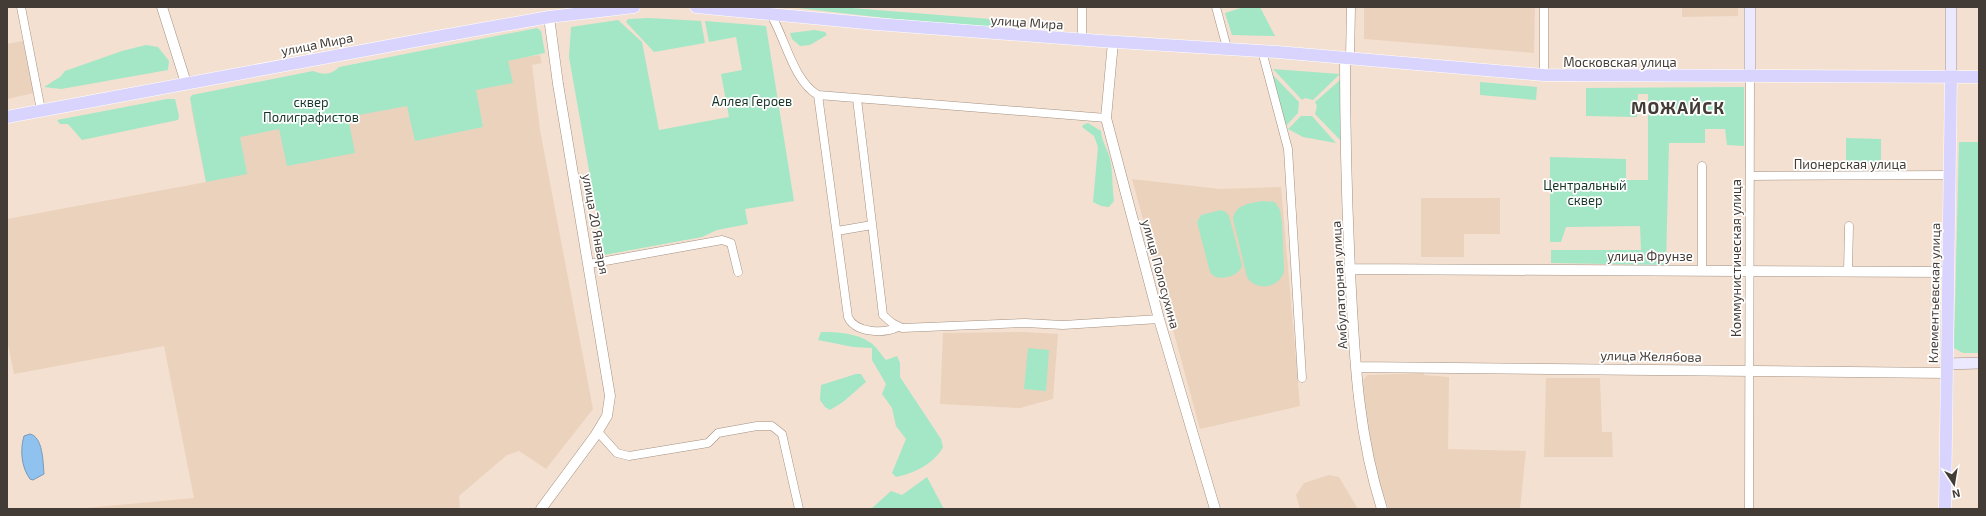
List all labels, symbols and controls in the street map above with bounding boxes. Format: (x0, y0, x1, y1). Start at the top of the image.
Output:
street label: улица Мира (990, 11, 1064, 33)
street label: улица Мира (280, 29, 354, 59)
street label: Московская улица (1563, 54, 1677, 70)
park label: Аллея Героев (712, 93, 792, 109)
park label: сквер Полиграфистов (263, 94, 359, 125)
district label: МОЖАЙСК (1631, 97, 1725, 117)
street label: Пионерская улица (1794, 156, 1906, 172)
street label: улица 20 Января (579, 172, 613, 276)
park label: Центральный сквер (1543, 177, 1627, 208)
street label: Коммунистическая улица (1728, 179, 1744, 337)
street label: улица Полосухина (1139, 218, 1183, 330)
street label: Амбулаторная улица (1328, 220, 1350, 350)
street label: Клементьевская улица (1925, 223, 1943, 363)
street label: улица Фрунзе (1607, 248, 1693, 264)
street label: улица Желябова (1600, 347, 1702, 365)
north arrow (1934, 464, 1974, 504)
text: N (1951, 487, 1961, 501)

